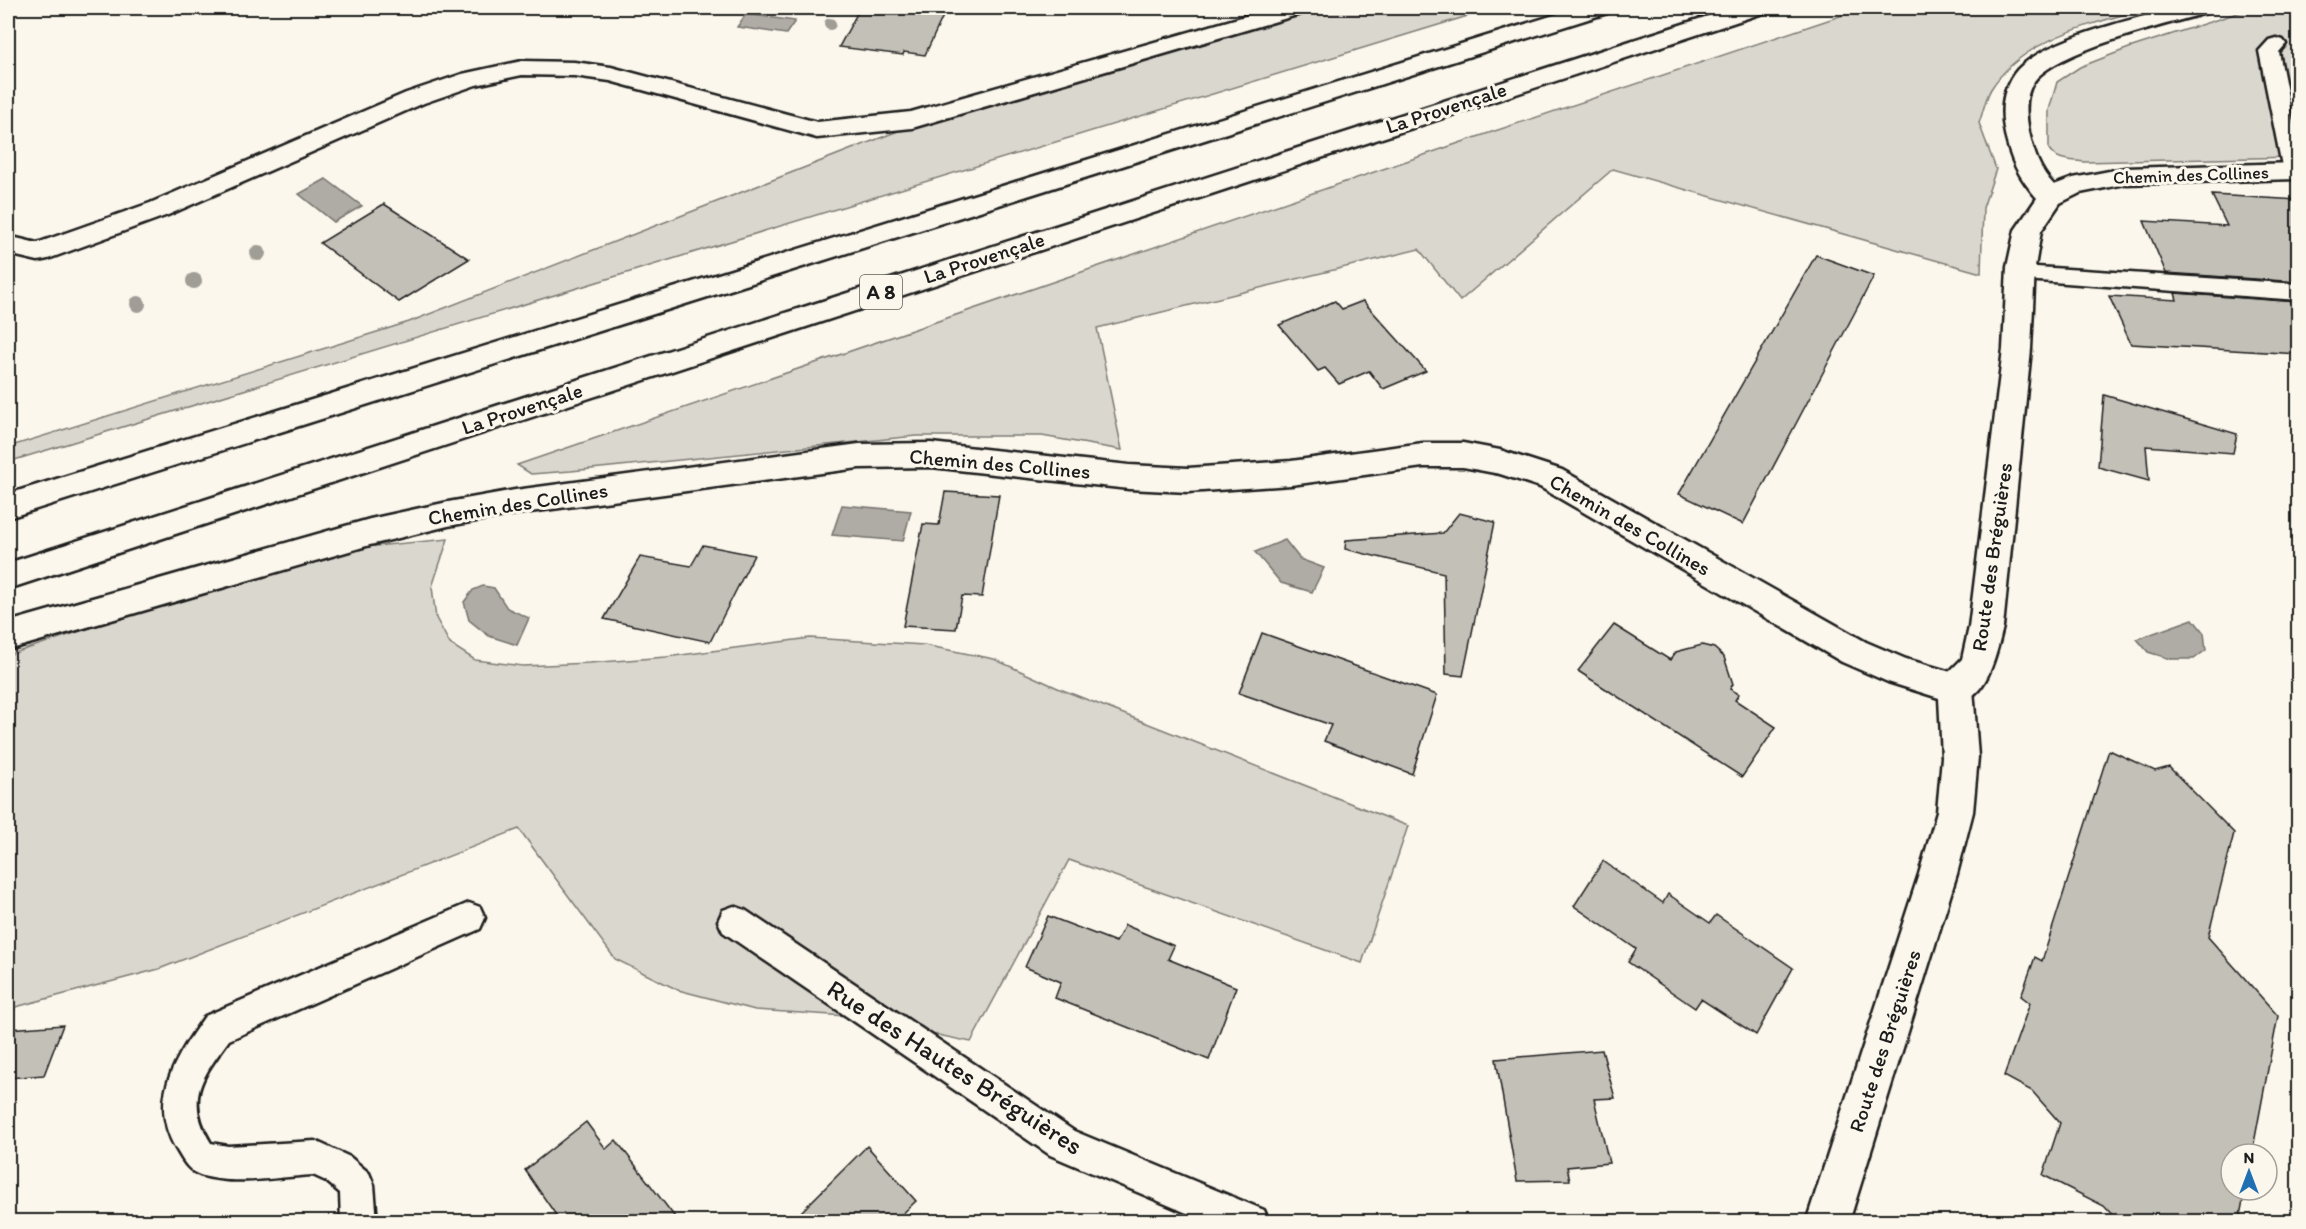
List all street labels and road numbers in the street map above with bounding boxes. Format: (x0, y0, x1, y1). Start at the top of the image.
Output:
street label: La Provençale (1382, 76, 1510, 139)
street label: Chemin des Collines (2113, 161, 2269, 189)
street label: La Provençale (920, 226, 1048, 289)
road number: A 8 (860, 275, 902, 309)
street label: La Provençale (458, 377, 586, 440)
street label: Chemin des Collines (908, 443, 1092, 484)
street label: Route des Bréguières (1966, 461, 2017, 653)
street label: Chemin des Collines (1545, 468, 1715, 581)
street label: Chemin des Collines (426, 477, 610, 530)
street label: Route des Bréguières (1843, 946, 1926, 1135)
street label: Rue des Hautes Bréguières (821, 972, 1089, 1162)

